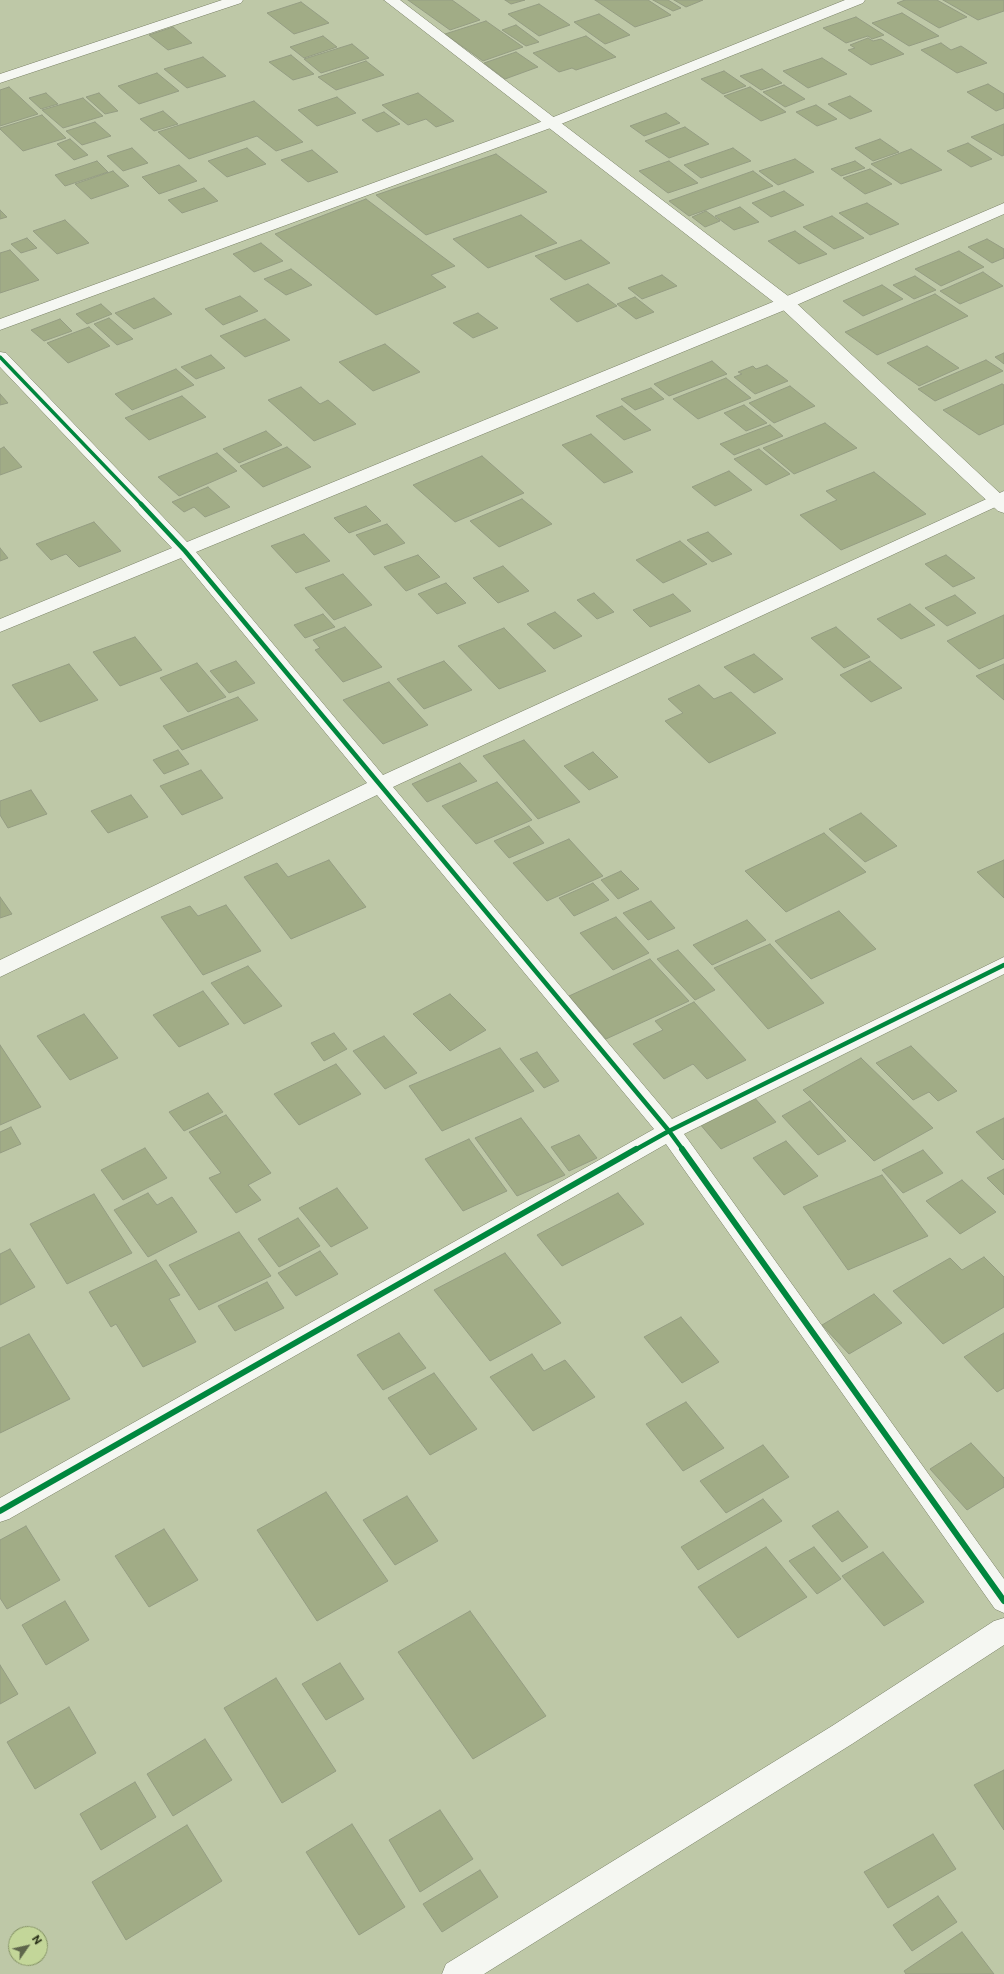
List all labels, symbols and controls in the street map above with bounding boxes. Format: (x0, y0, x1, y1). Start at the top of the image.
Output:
north arrow (8, 1926, 48, 1966)
text: N (30, 1933, 45, 1947)

